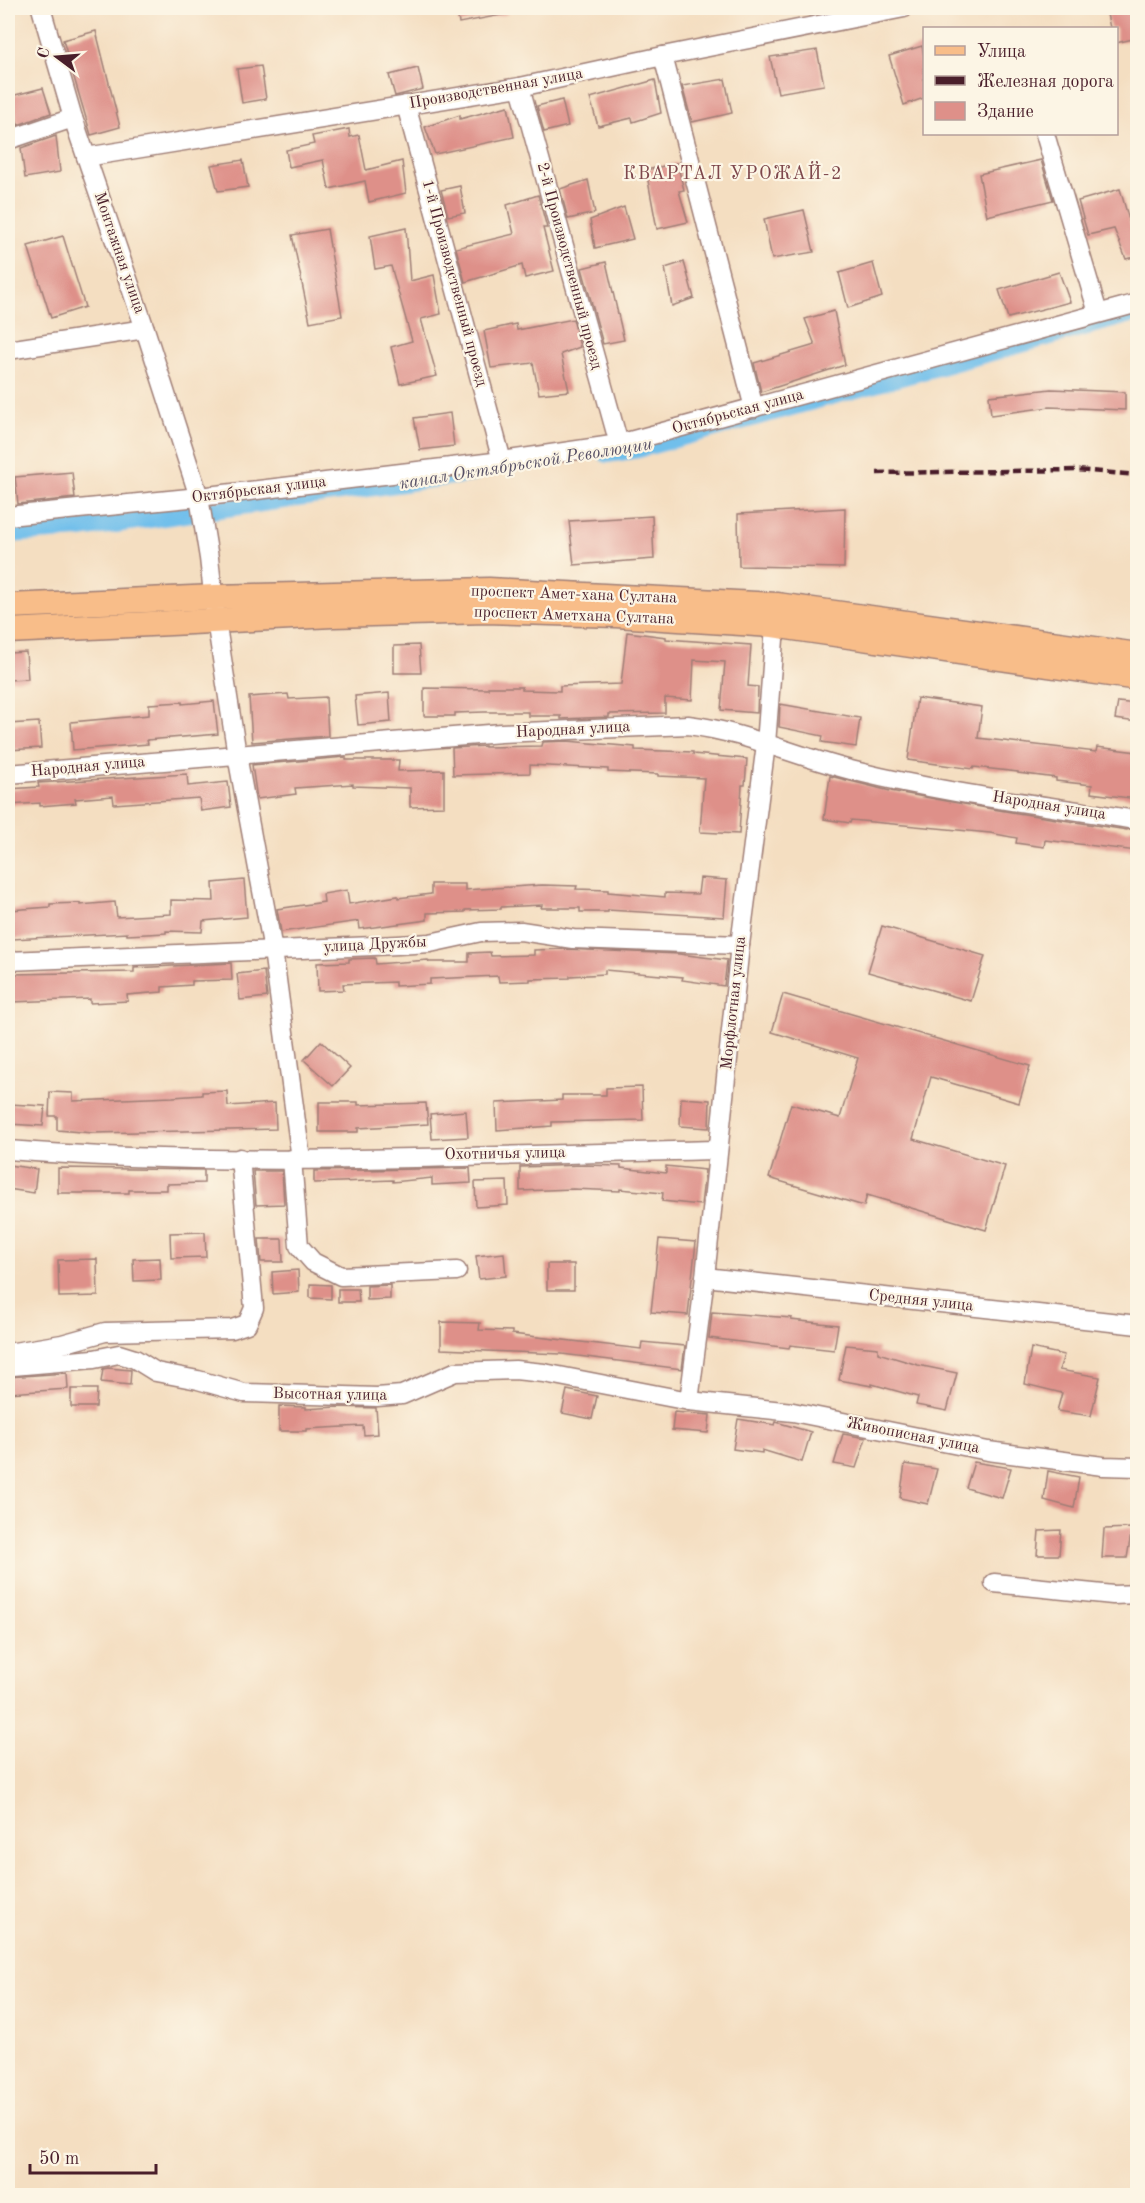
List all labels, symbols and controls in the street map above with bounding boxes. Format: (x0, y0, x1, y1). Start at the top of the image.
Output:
north arrow (27, 27, 87, 87)
legend (923, 27, 1118, 135)
text: Улица (977, 43, 1026, 61)
text: С (35, 46, 54, 61)
street label: Производственная улица (408, 66, 584, 112)
text: Железная дорога (977, 73, 1114, 91)
text: Здание (977, 103, 1034, 121)
street label: 2-й Производственный проезд (534, 161, 604, 371)
district label: КВАРТАЛ УРОЖАЙ-2 (623, 161, 843, 183)
street label: 1-й Производственный проезд (419, 178, 489, 388)
street label: Монтажная улица (91, 190, 147, 316)
street label: Октябрьская улица (671, 387, 806, 437)
water label: канал Октябрьской Революции (398, 435, 654, 493)
street label: Октябрьская улица (191, 474, 327, 506)
street label: проспект Амет-хана Султана (471, 583, 677, 607)
street label: проспект Аметхана Султана (474, 605, 675, 627)
street label: Народная улица (515, 719, 631, 741)
street label: Народная улица (30, 754, 146, 780)
street label: Народная улица (991, 789, 1107, 823)
street label: улица Дружбы (323, 934, 427, 956)
street label: Морфлотная улица (719, 935, 749, 1071)
street label: Охотничья улица (444, 1145, 566, 1163)
street label: Средняя улица (868, 1288, 974, 1314)
street label: Высотная улица (273, 1386, 387, 1404)
street label: Живописная улица (845, 1415, 981, 1457)
scale bar (30, 2137, 156, 2175)
text: 50 m (39, 2150, 79, 2168)

